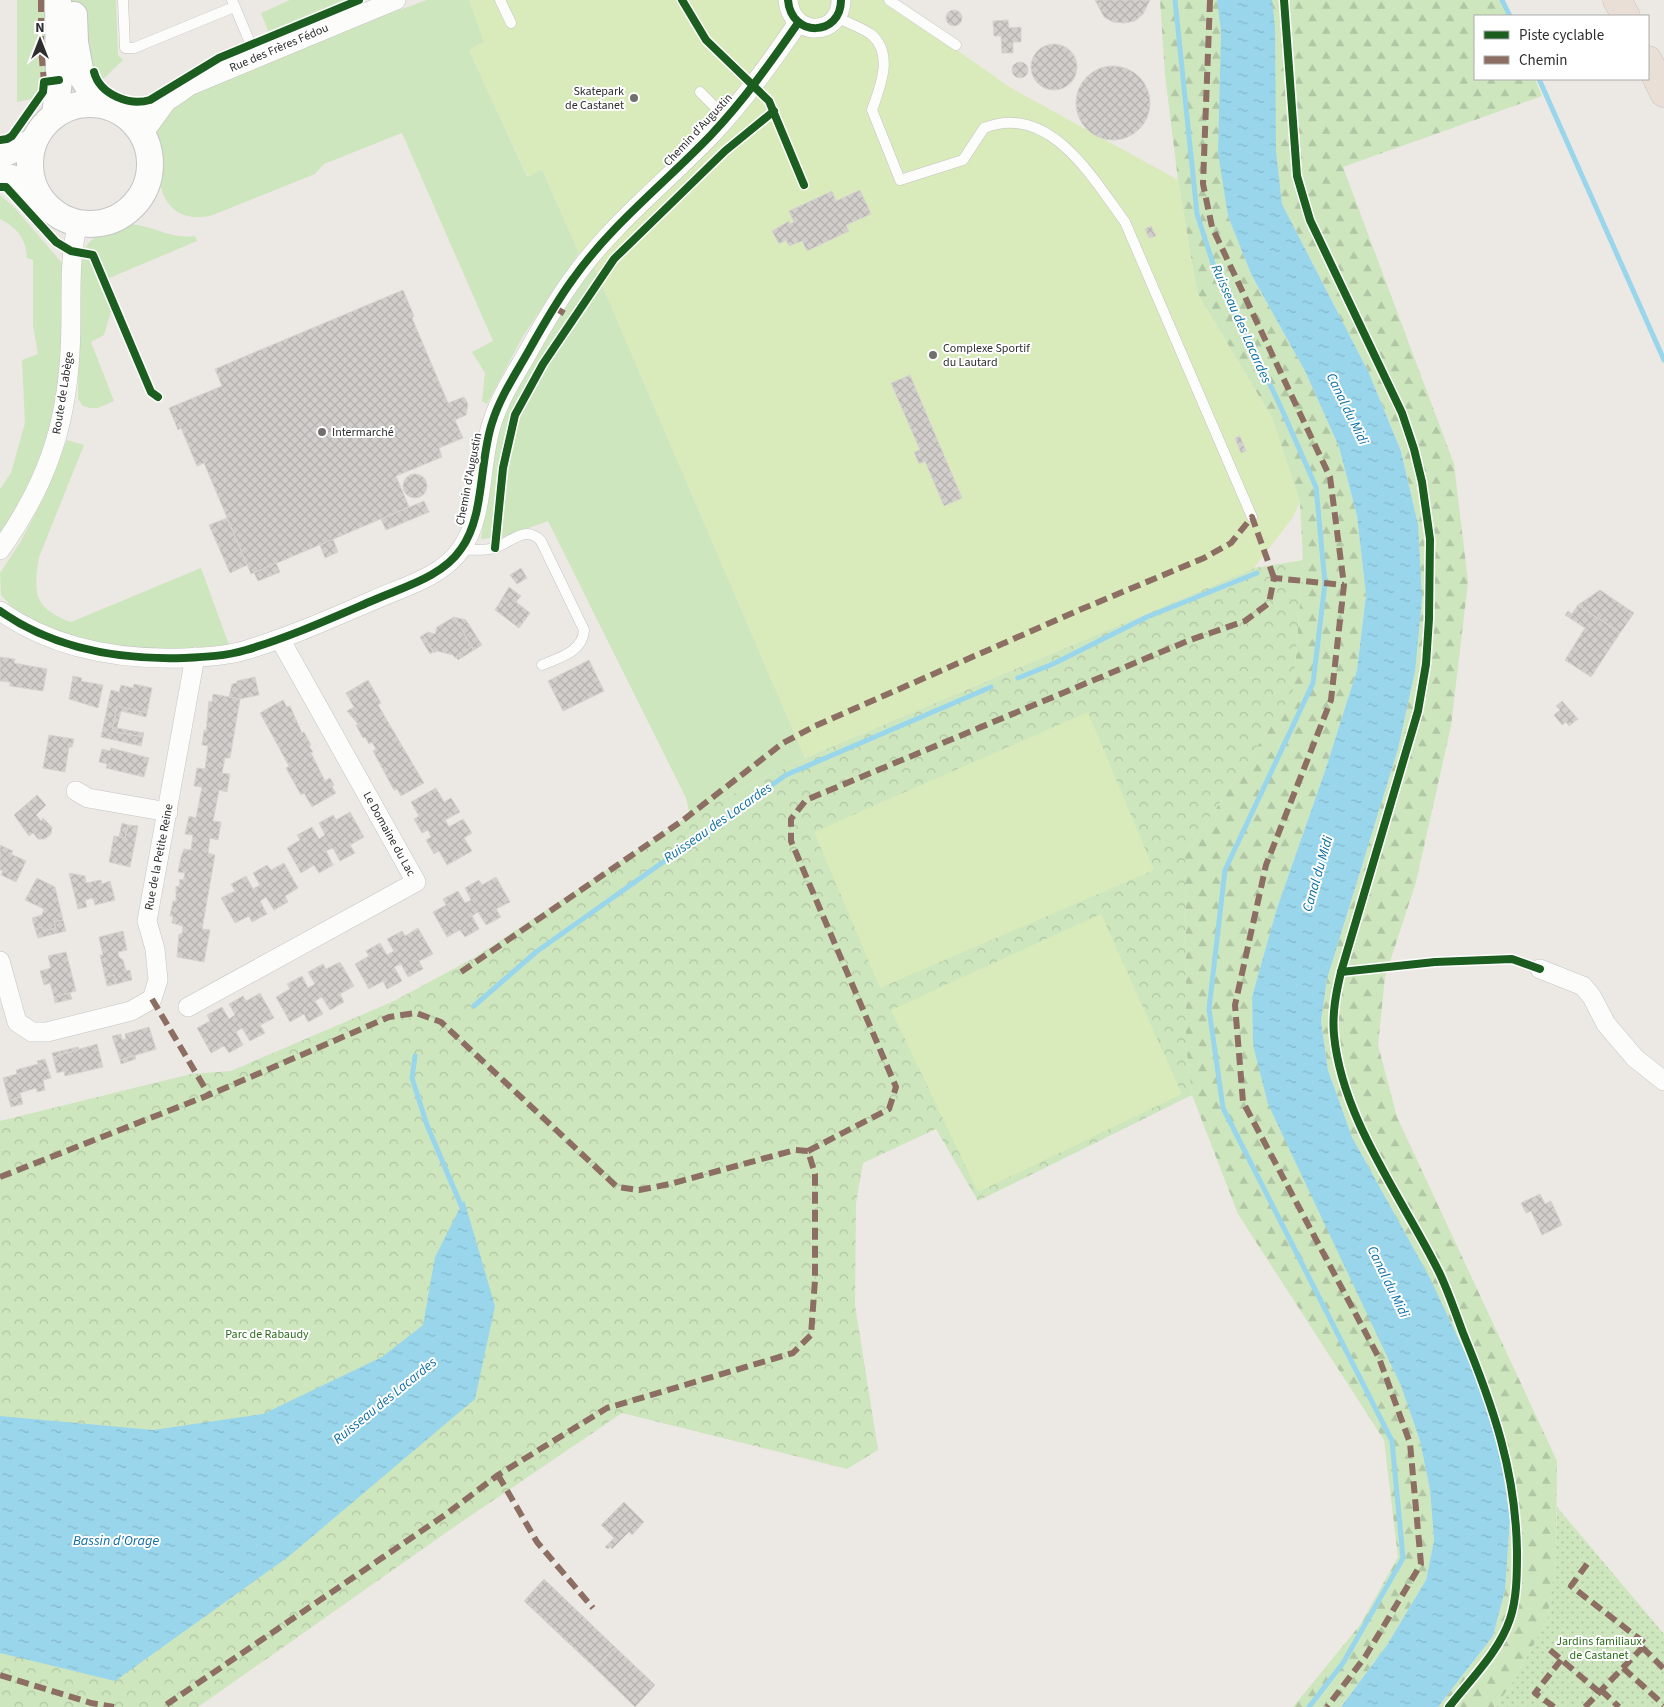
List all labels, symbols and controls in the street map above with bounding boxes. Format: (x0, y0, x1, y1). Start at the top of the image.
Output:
north arrow (15, 15, 65, 65)
legend (1474, 15, 1649, 80)
text: N (35, 18, 45, 38)
street label: Rue des Frères Fédou (227, 19, 331, 77)
text: Piste cyclable (1519, 25, 1604, 46)
text: Chemin (1519, 50, 1568, 71)
place label: Skatepark de Castanet (565, 83, 624, 114)
street label: Chemin d'Augustin (660, 90, 736, 170)
marker: Skatepark de Castanet (628, 92, 640, 104)
water label: Ruisseau des Lacardes (1206, 261, 1276, 387)
place label: Complexe Sportif du Lautard (943, 340, 1030, 371)
marker: Complexe Sportif du Lautard (927, 349, 939, 361)
street label: Route de Labège (48, 351, 78, 435)
water label: Canal du Midi (1321, 370, 1373, 449)
place label: Intermarché (332, 424, 394, 441)
marker: Intermarché (316, 426, 328, 438)
street label: Chemin d'Augustin (452, 431, 486, 527)
water label: Ruisseau des Lacardes (660, 778, 777, 868)
street label: Le Domaine du Lac (359, 788, 420, 880)
street label: Rue de la Petite Reine (140, 802, 178, 912)
water label: Canal du Midi (1298, 833, 1339, 914)
water label: Canal du Midi (1362, 1243, 1414, 1322)
park label: Parc de Rabaudy (225, 1326, 309, 1343)
water label: Ruisseau des Lacardes (329, 1353, 441, 1449)
water label: Bassin d'Orage (73, 1531, 159, 1551)
park label: Jardins familiaux de Castanet (1556, 1633, 1642, 1664)

